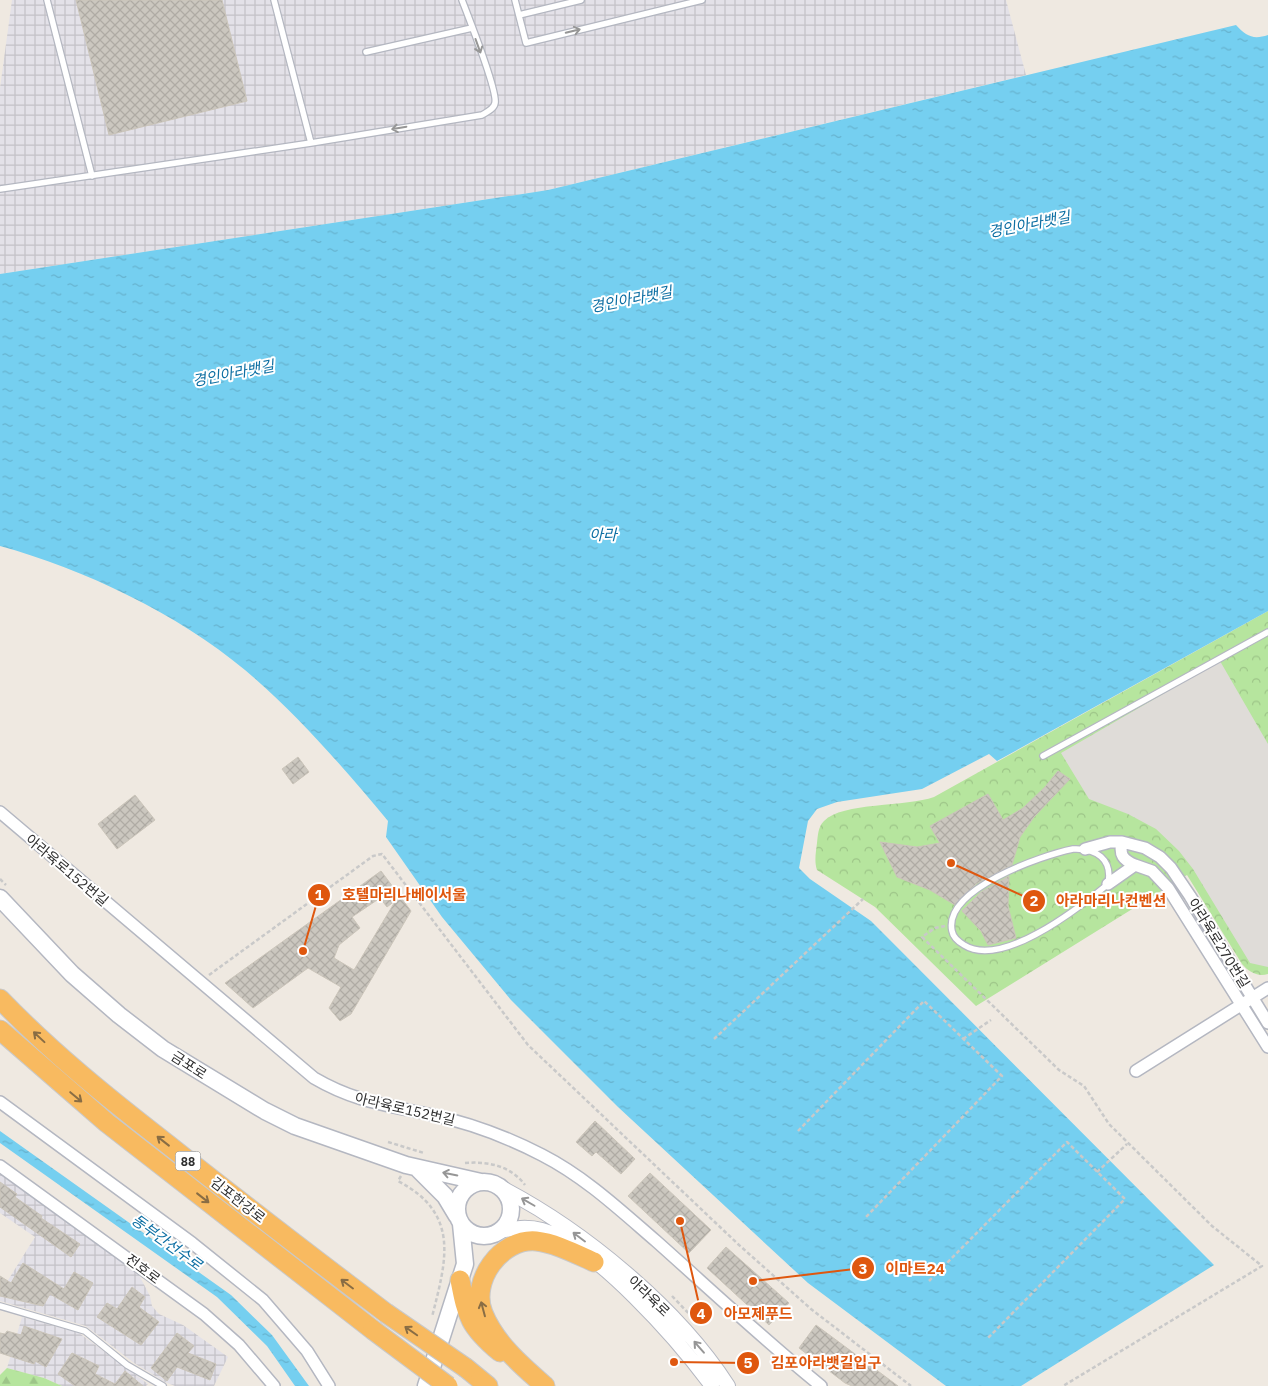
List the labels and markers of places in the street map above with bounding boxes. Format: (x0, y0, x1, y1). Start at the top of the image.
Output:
callout: 호텔마리나베이서울 (307, 880, 476, 910)
callout: 아라마리나컨벤션 (1021, 886, 1176, 916)
callout: 이마트24 (850, 1253, 955, 1283)
callout: 아모제푸드 (688, 1298, 802, 1328)
callout: 김포아라뱃길입구 (736, 1348, 891, 1378)

